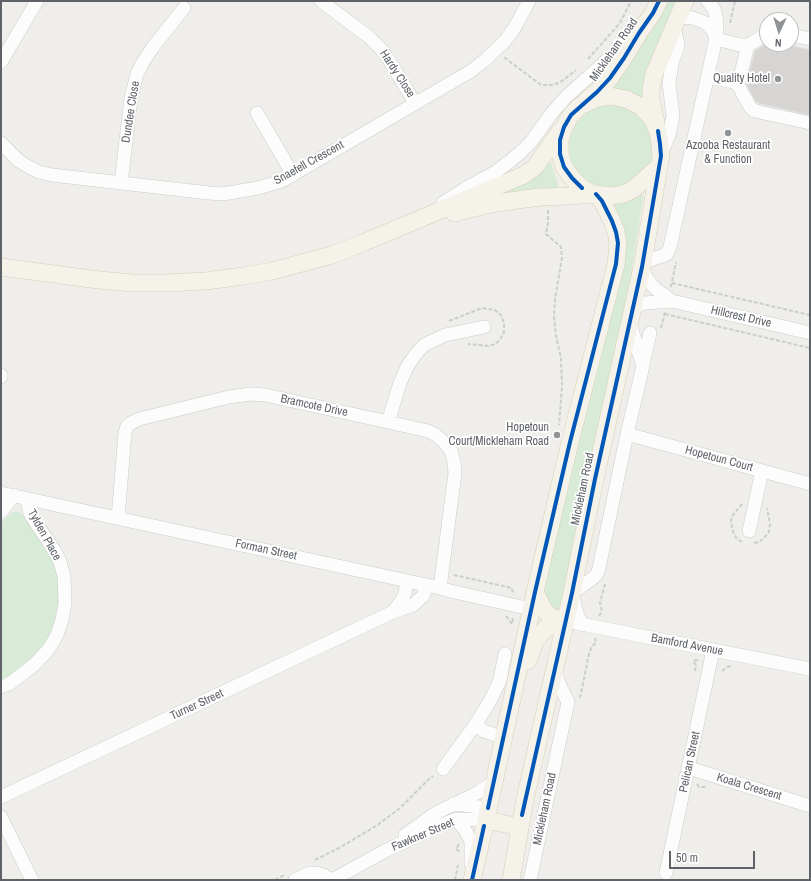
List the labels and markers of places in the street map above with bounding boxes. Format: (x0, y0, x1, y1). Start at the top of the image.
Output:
place label: Quality Hotel (713, 72, 770, 86)
marker: Quality Hotel (773, 74, 783, 84)
marker: Azooba Restaurant & Function (723, 128, 733, 138)
place label: Azooba Restaurant & Function (686, 139, 770, 167)
place label: Hopetoun Court/Mickleham Road (448, 421, 549, 449)
marker: Hopetoun Court/Mickleham Road (552, 430, 562, 440)

